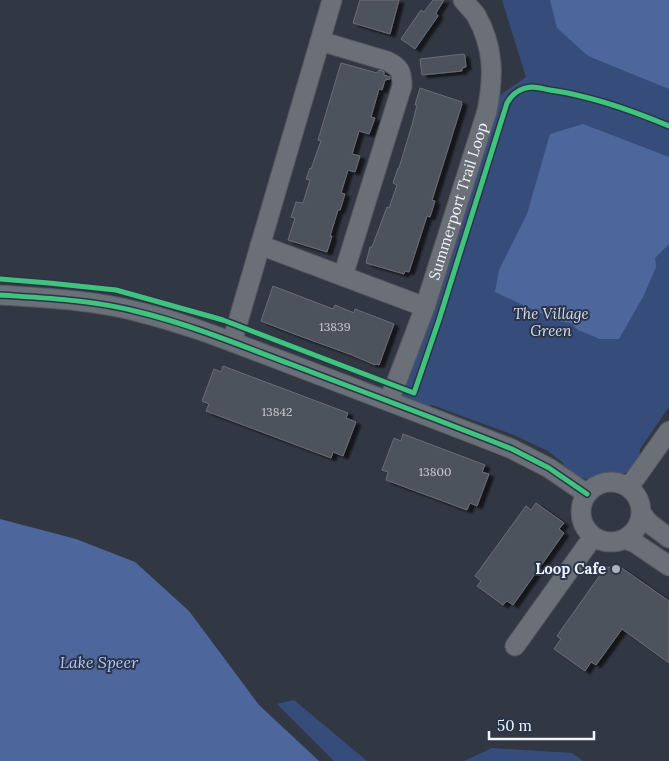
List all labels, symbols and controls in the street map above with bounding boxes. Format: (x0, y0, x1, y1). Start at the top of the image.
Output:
street label: Summerport Trail Loop (424, 120, 492, 282)
park label: The Village Green (513, 304, 589, 340)
house number: 13839 (319, 319, 351, 334)
house number: 13842 (262, 404, 292, 419)
house number: 13800 (419, 464, 451, 479)
place label: Loop Cafe (535, 559, 606, 578)
marker: Loop Cafe (610, 563, 622, 575)
water label: Lake Speer (60, 652, 139, 672)
scale bar (489, 708, 594, 740)
text: 50 m (497, 716, 532, 735)

